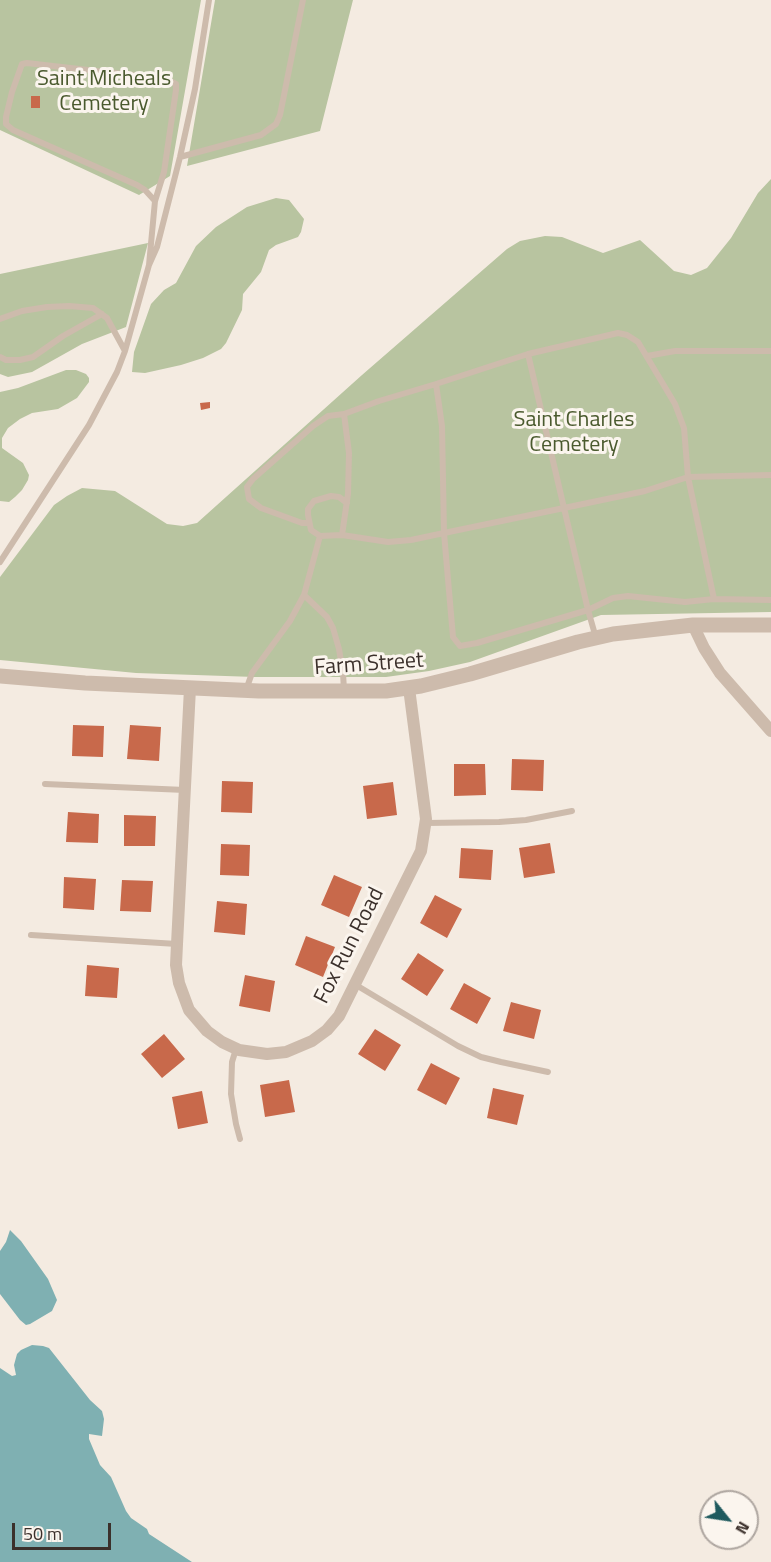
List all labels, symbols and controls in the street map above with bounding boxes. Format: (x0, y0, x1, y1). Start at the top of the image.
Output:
park label: Saint Micheals Cemetery (37, 67, 171, 118)
park label: Saint Charles Cemetery (514, 408, 634, 460)
street label: Farm Street (313, 648, 425, 682)
street label: Fox Run Road (309, 884, 391, 1008)
north arrow (699, 1490, 759, 1550)
scale bar (15, 1511, 114, 1549)
text: N (730, 1517, 756, 1539)
text: 50 m (23, 1520, 62, 1547)

